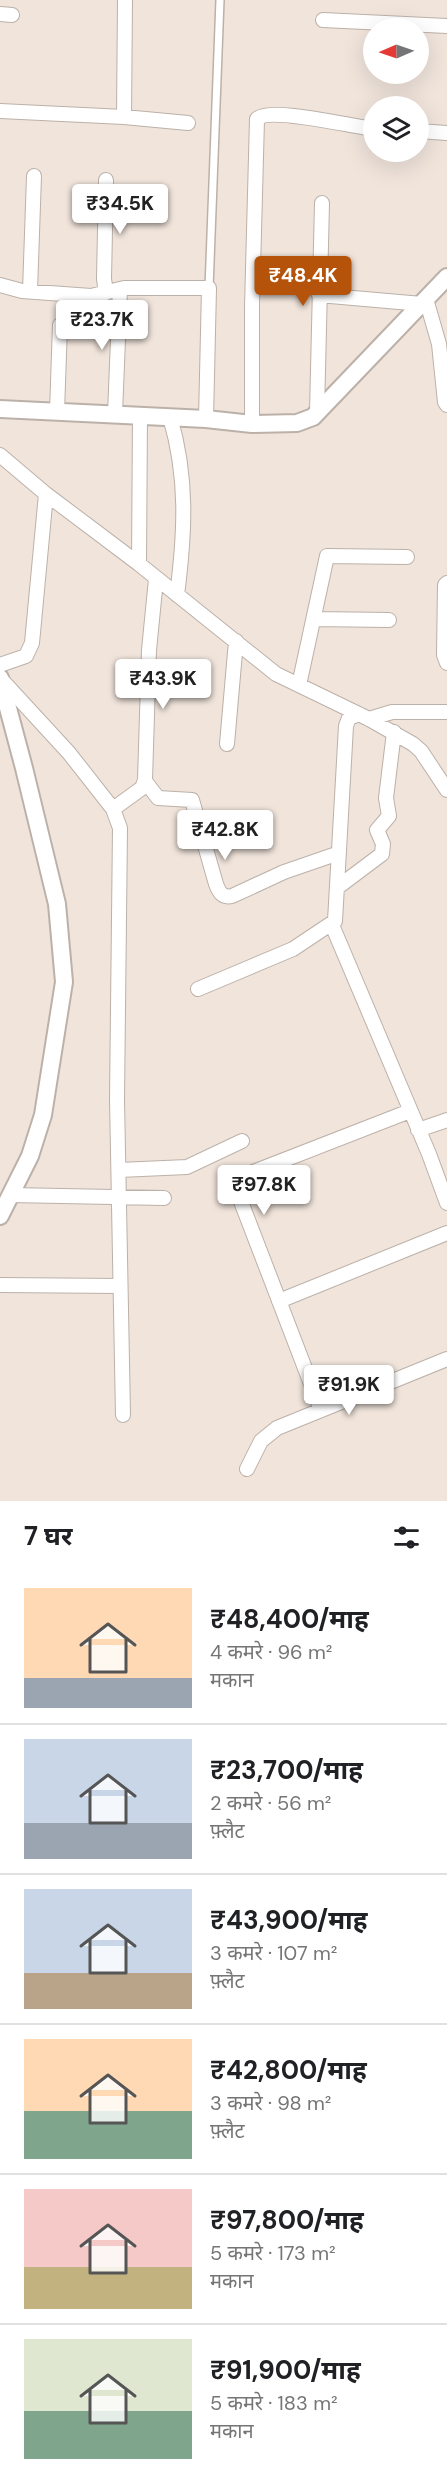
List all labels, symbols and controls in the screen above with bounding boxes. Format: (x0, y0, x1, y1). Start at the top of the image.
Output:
north arrow (363, 18, 429, 84)
map controls (363, 18, 429, 162)
button: layers (363, 96, 429, 162)
pin: ₹34.5K (71, 184, 169, 235)
text: ₹34.5K (86, 190, 154, 216)
pin: ₹48.4K (254, 256, 352, 307)
text: ₹48.4K (268, 262, 338, 288)
pin: ₹23.7K (53, 300, 151, 351)
text: ₹23.7K (70, 306, 134, 332)
pin: ₹43.9K (114, 659, 212, 710)
text: ₹43.9K (129, 665, 197, 691)
pin: ₹42.8K (176, 810, 274, 861)
text: ₹42.8K (191, 816, 259, 842)
pin: ₹97.8K (215, 1165, 313, 1216)
text: ₹97.8K (231, 1171, 297, 1197)
pin: ₹91.9K (300, 1365, 398, 1416)
text: ₹91.9K (318, 1371, 380, 1397)
text: 7 घर (24, 1519, 72, 1553)
icon: filters (390, 1521, 423, 1554)
text: ₹48,400/माह (210, 1602, 369, 1636)
icon: home (72, 1612, 144, 1684)
text: 4 कमरे · 96 m² (210, 1639, 332, 1665)
text: मकान (210, 1667, 254, 1693)
text: ₹23,700/माह (210, 1753, 363, 1787)
icon: home (72, 1763, 144, 1835)
text: 2 कमरे · 56 m² (210, 1790, 331, 1816)
text: फ़्लैट (210, 1818, 245, 1844)
text: ₹43,900/माह (210, 1903, 367, 1937)
icon: home (72, 1913, 144, 1985)
text: 3 कमरे · 107 m² (210, 1940, 337, 1966)
text: फ़्लैट (210, 1968, 245, 1994)
text: ₹42,800/माह (210, 2053, 367, 2087)
icon: home (72, 2063, 144, 2135)
text: 3 कमरे · 98 m² (210, 2090, 331, 2116)
text: फ़्लैट (210, 2118, 245, 2144)
text: ₹97,800/माह (210, 2203, 364, 2237)
icon: home (72, 2213, 144, 2285)
text: 5 कमरे · 173 m² (210, 2240, 336, 2266)
text: मकान (210, 2268, 254, 2294)
text: ₹91,900/माह (210, 2353, 361, 2387)
icon: home (72, 2363, 144, 2435)
text: 5 कमरे · 183 m² (210, 2390, 338, 2416)
text: मकान (210, 2418, 254, 2444)

